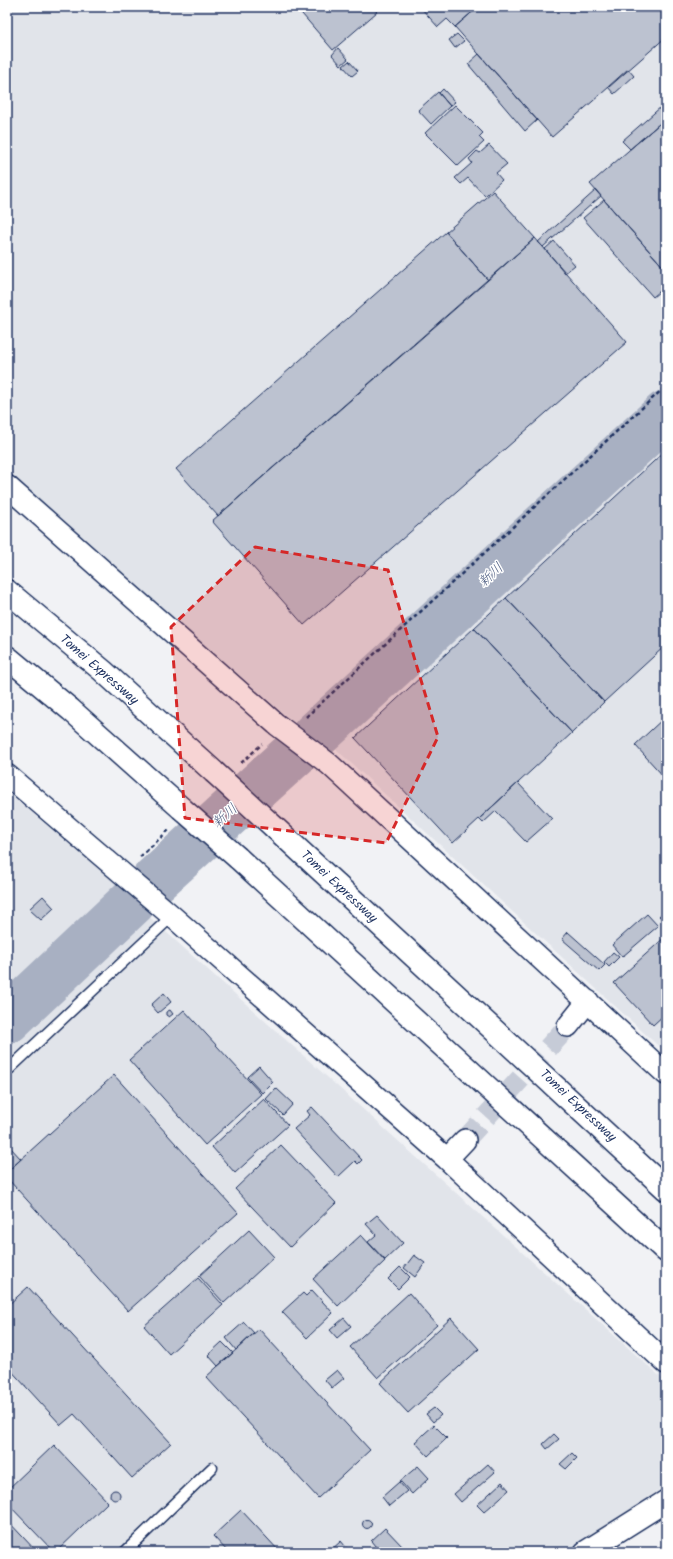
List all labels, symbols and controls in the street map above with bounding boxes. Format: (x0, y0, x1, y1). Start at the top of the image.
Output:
water label: 新川 (473, 557, 509, 593)
street label: Tomei Expressway (55, 630, 144, 711)
water label: 新川 (207, 798, 243, 834)
street label: Tomei Expressway (296, 846, 383, 929)
street label: Tomei Expressway (535, 1065, 622, 1148)

